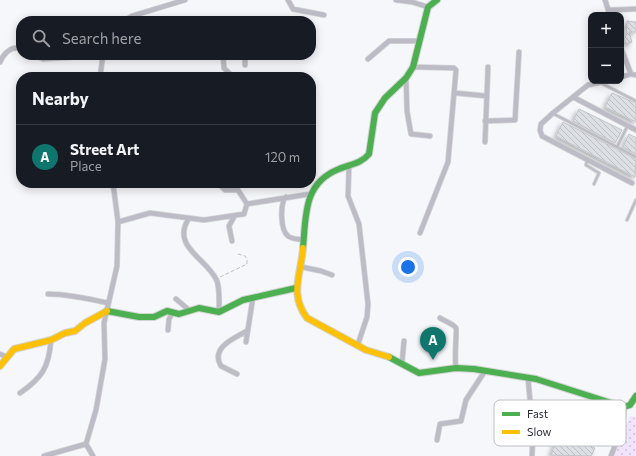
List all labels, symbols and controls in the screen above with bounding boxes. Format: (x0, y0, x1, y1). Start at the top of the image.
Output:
map controls (588, 12, 624, 84)
button: + (588, 12, 624, 48)
search box (16, 16, 316, 60)
icon: search (30, 27, 52, 49)
text: Search here (62, 29, 141, 47)
button: − (588, 48, 624, 84)
text: Nearby (32, 88, 89, 109)
text: Street Art (70, 140, 139, 158)
text: A (40, 149, 50, 165)
text: 120 m (265, 149, 300, 165)
text: Place (70, 158, 102, 174)
your location (398, 257, 418, 277)
pin: A (420, 327, 446, 360)
legend (494, 400, 626, 446)
text: Fast (527, 407, 549, 420)
text: Slow (527, 425, 552, 438)

